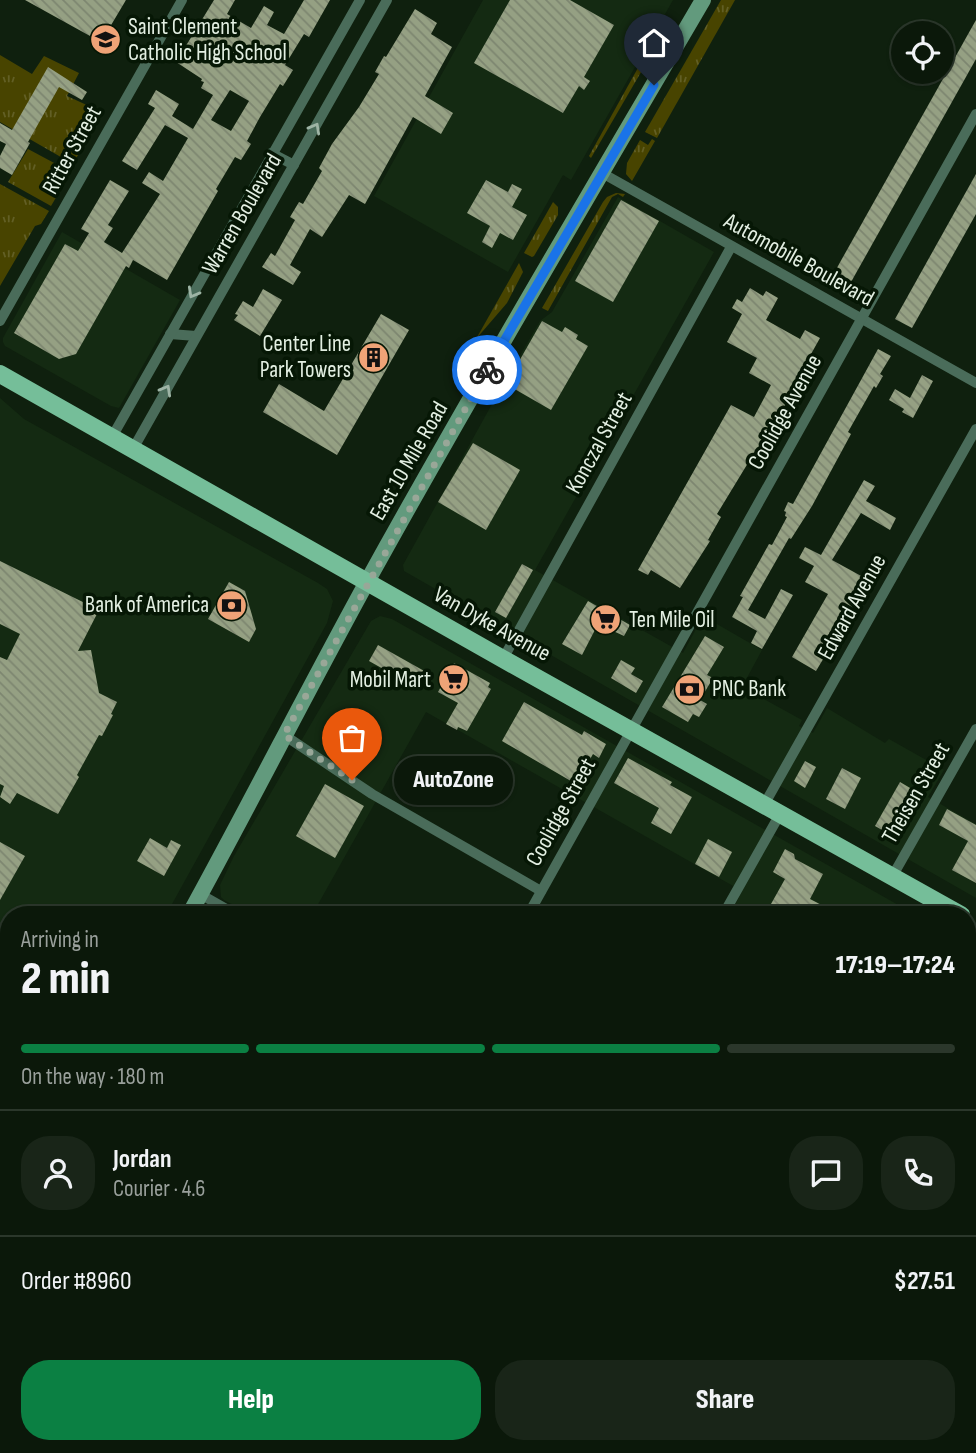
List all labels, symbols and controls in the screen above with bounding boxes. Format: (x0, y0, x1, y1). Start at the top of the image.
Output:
place label: Saint Clement Catholic High School (128, 13, 287, 67)
pin (624, 13, 684, 85)
map controls (891, 21, 954, 84)
button: locate (891, 21, 954, 84)
school or university icon: Saint Clement Catholic High School (88, 23, 122, 57)
icon: home (635, 24, 673, 62)
street label: Ritter Street (36, 101, 108, 199)
one-way arrow (307, 123, 320, 135)
street label: Warren Boulevard (196, 149, 288, 279)
street label: Automobile Boulevard (718, 207, 879, 313)
one-way arrow (188, 286, 201, 299)
place label: Center Line Park Towers (260, 330, 351, 384)
courier (452, 335, 522, 405)
building icon: Center Line Park Towers (357, 340, 391, 374)
street label: Coolidge Avenue (742, 350, 828, 474)
icon: bike (468, 351, 506, 389)
one-way arrow (158, 384, 171, 397)
street label: Konczal Street (560, 387, 638, 499)
street label: East 10 Mile Road (364, 397, 454, 525)
street label: Edward Avenue (812, 549, 892, 665)
street label: Van Dyke Avenue (428, 580, 556, 668)
bank icon: Bank of America (215, 588, 249, 622)
place label: Bank of America (85, 591, 209, 619)
supermarket icon: Ten Mile Oil (589, 603, 623, 637)
place label: Ten Mile Oil (629, 606, 715, 634)
supermarket icon: Mobil Mart (437, 663, 471, 697)
place label: Mobil Mart (350, 666, 431, 694)
bank icon: PNC Bank (672, 672, 706, 706)
place label: PNC Bank (712, 675, 786, 703)
pin (322, 708, 382, 780)
icon: bag (333, 719, 371, 757)
street label: Theisen Street (876, 737, 956, 849)
street label: Coolidge Street (520, 753, 602, 871)
callout: AutoZone (394, 756, 513, 804)
text: AutoZone (413, 766, 494, 794)
text: Arriving in (21, 926, 99, 954)
text: 17:19–17:24 (835, 950, 955, 981)
text: 2 min (21, 952, 110, 1007)
text: On the way · 180 m (21, 1063, 164, 1091)
button: person (21, 1136, 95, 1210)
button: chat (789, 1136, 863, 1210)
button: phone (881, 1136, 955, 1210)
text: Jordan (113, 1144, 171, 1175)
text: Courier · 4.6 (113, 1175, 205, 1203)
text: Order #8960 (21, 1266, 131, 1297)
text: $27.51 (894, 1266, 955, 1297)
button: Help (21, 1360, 481, 1440)
button: Share (495, 1360, 955, 1440)

